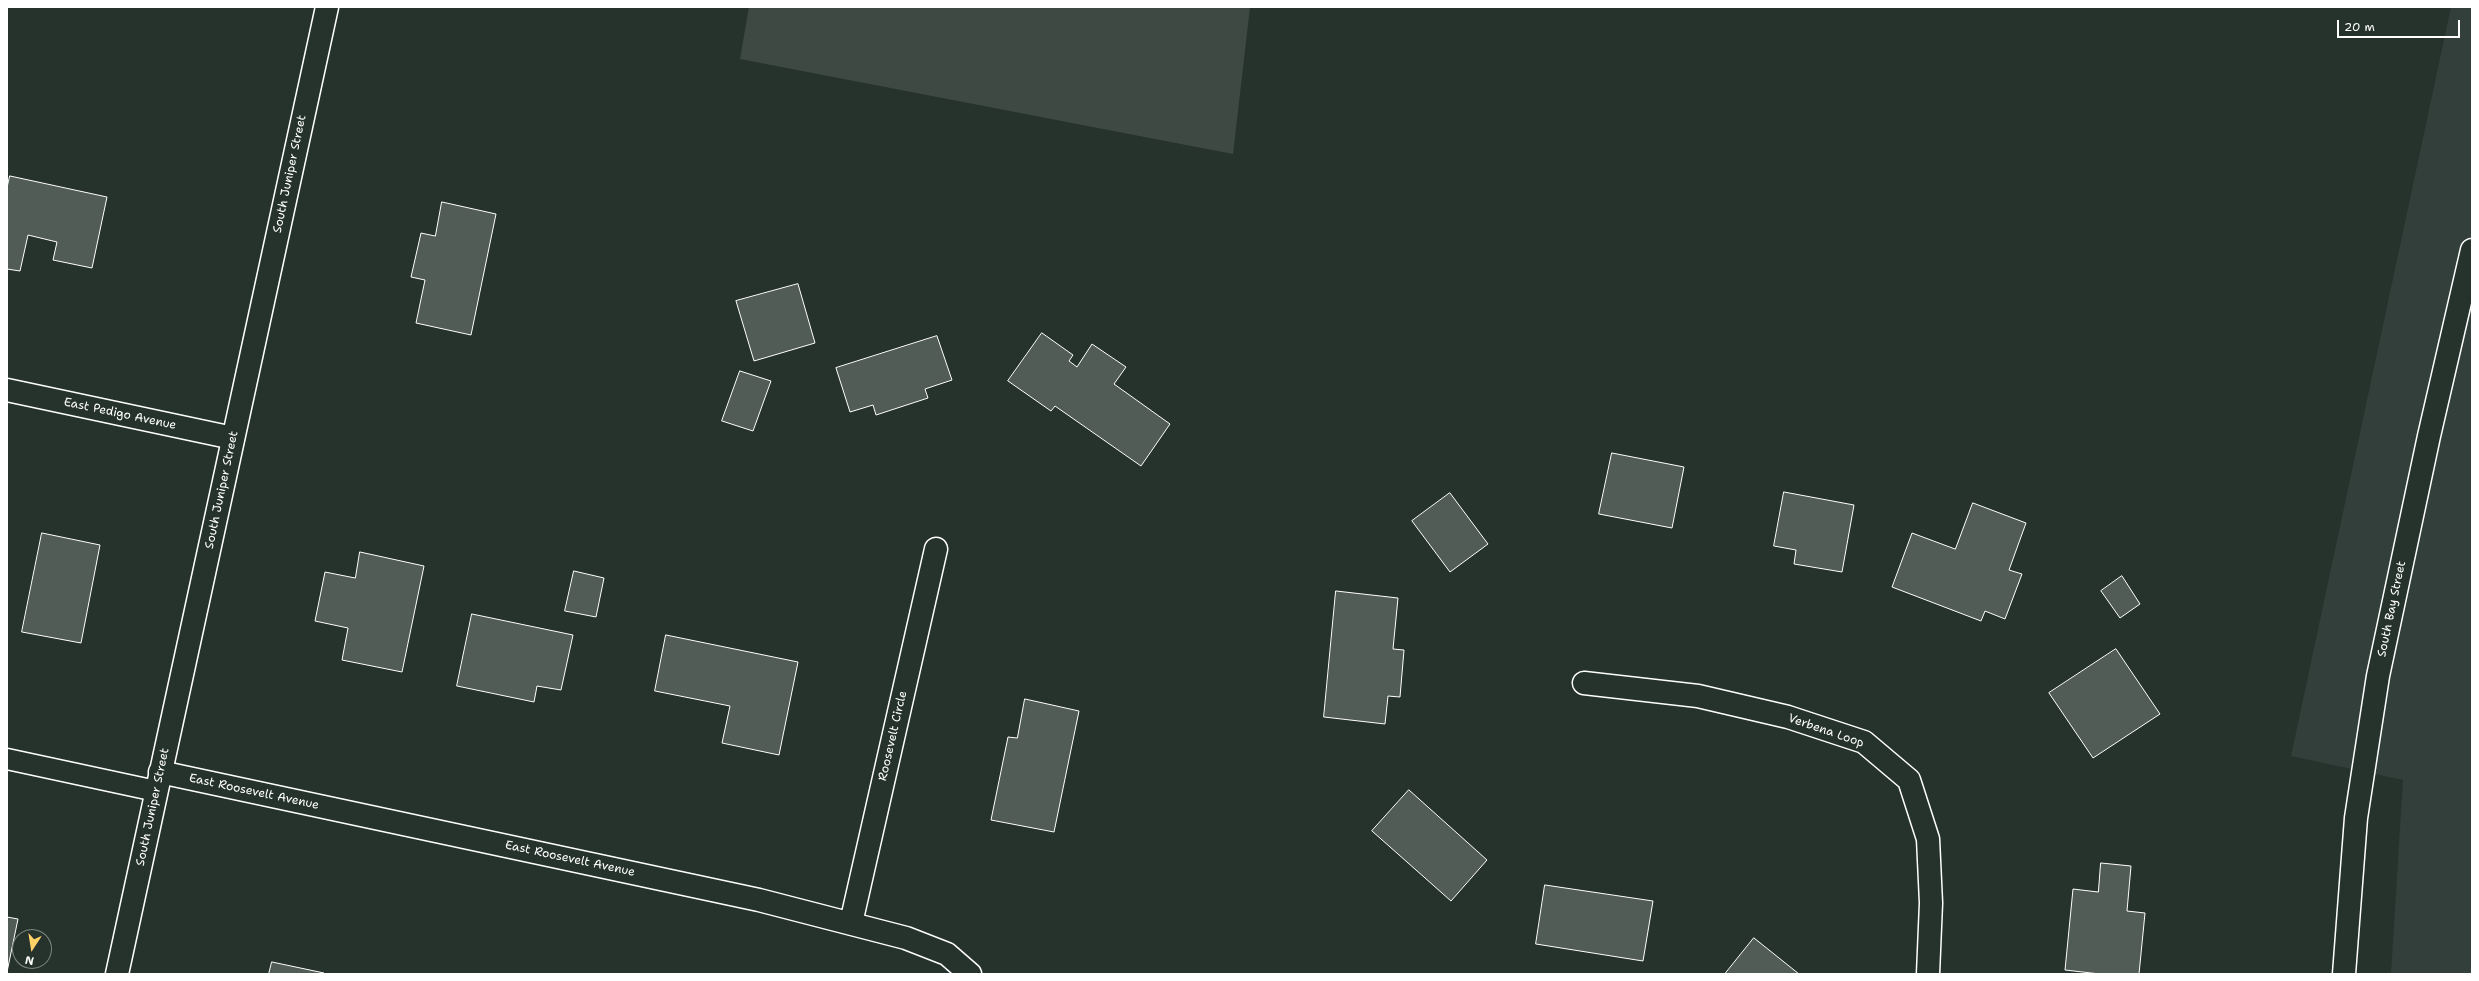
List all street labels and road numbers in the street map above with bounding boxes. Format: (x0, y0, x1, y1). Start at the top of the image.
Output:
street label: South Juniper Street (270, 114, 310, 234)
street label: East Pedigo Avenue (62, 395, 178, 433)
street label: South Juniper Street (202, 430, 242, 550)
street label: South Bay Street (2375, 560, 2409, 658)
street label: Roosevelt Circle (876, 690, 910, 782)
street label: Verbena Loop (1786, 711, 1866, 751)
street label: South Juniper Street (133, 747, 173, 867)
street label: East Roosevelt Avenue (188, 771, 320, 813)
street label: East Roosevelt Avenue (504, 838, 636, 880)

